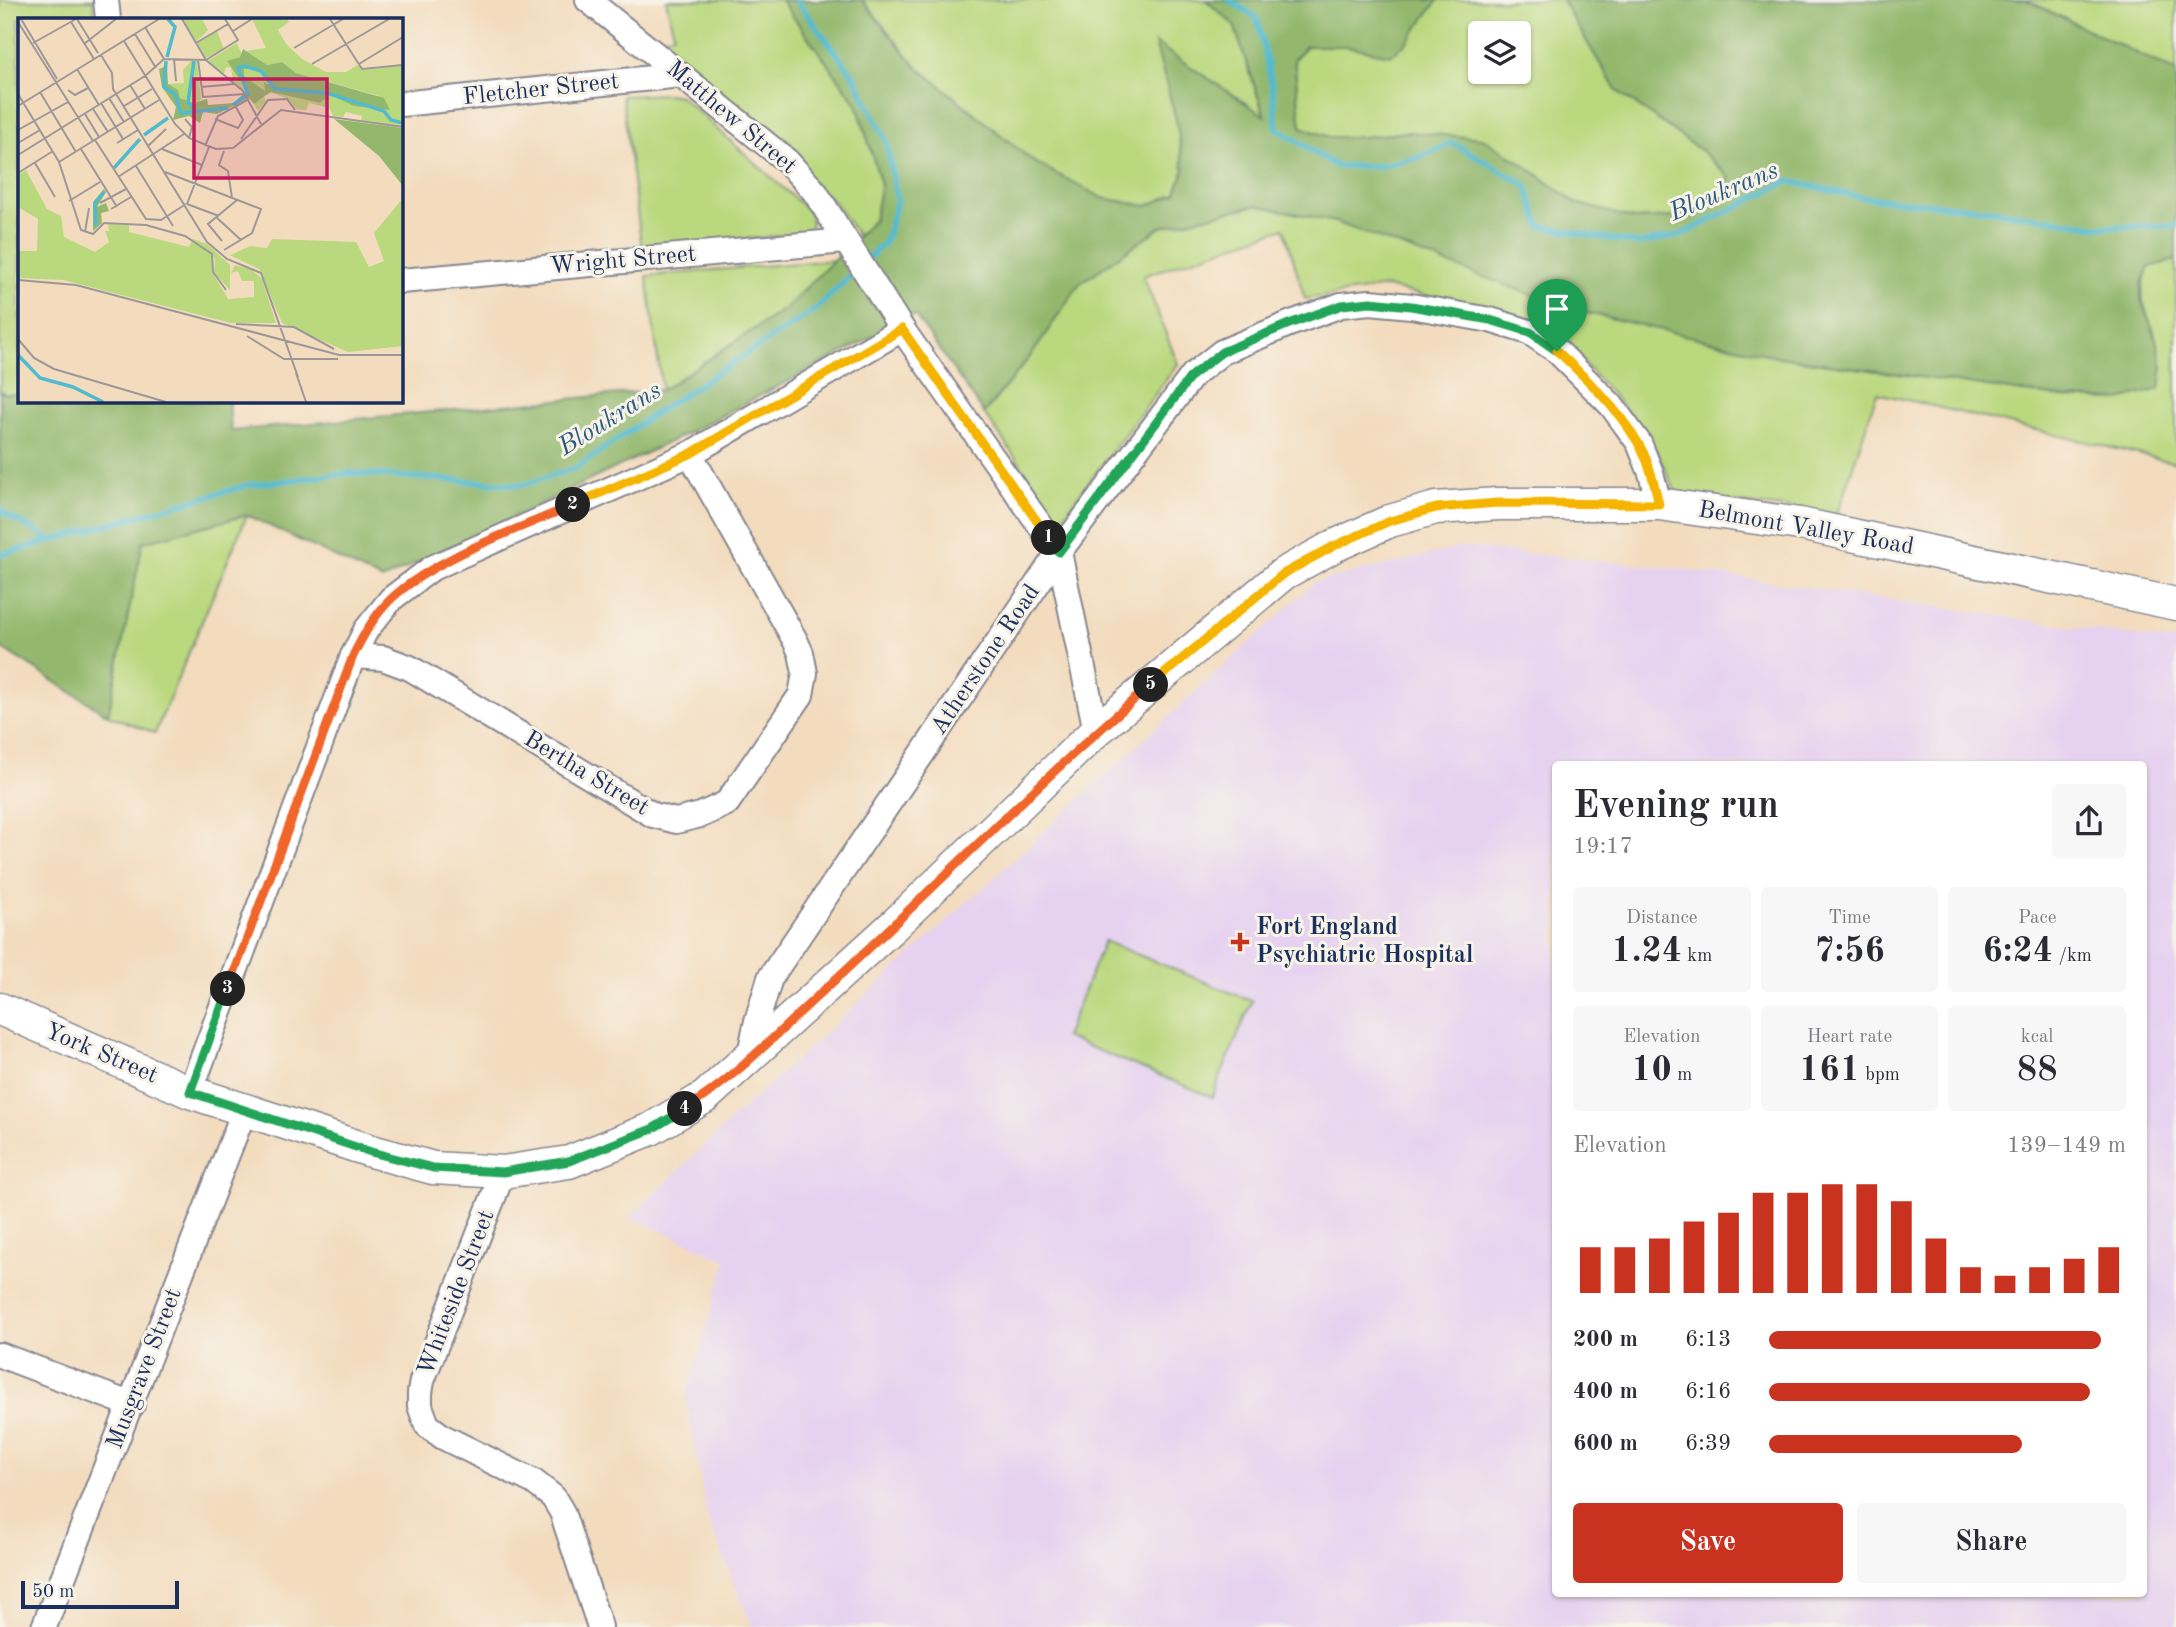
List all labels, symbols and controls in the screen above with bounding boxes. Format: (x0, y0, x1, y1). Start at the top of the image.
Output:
inset map (18, 18, 402, 402)
map controls (1468, 21, 1531, 84)
button: layers (1468, 21, 1531, 84)
street label: Matthew Street (661, 57, 801, 179)
street label: Fletcher Street (462, 70, 620, 110)
water label: Bloukrans (1665, 157, 1783, 227)
street label: Wright Street (549, 243, 697, 279)
pin (1527, 279, 1587, 351)
icon: arrive (1538, 290, 1576, 328)
water label: Bloukrans (553, 377, 666, 461)
pin: 2 (556, 488, 590, 522)
text: 2 (567, 495, 578, 514)
street label: Belmont Valley Road (1696, 498, 1916, 560)
pin: 1 (1032, 520, 1066, 556)
text: 1 (1043, 528, 1054, 547)
street label: Atherstone Road (927, 581, 1045, 739)
pin: 5 (1134, 668, 1168, 702)
text: 5 (1145, 675, 1156, 694)
street label: Bertha Street (519, 727, 653, 821)
button: share (2052, 784, 2126, 858)
text: Evening run (1573, 788, 1779, 826)
text: 19:17 (1573, 835, 1633, 858)
text: Distance (1626, 909, 1698, 928)
text: Time (1828, 909, 1871, 928)
text: Pace (2018, 909, 2056, 928)
place label: Fort England Psychiatric Hospital (1256, 916, 1473, 968)
marker: Fort England Psychiatric Hospital (1230, 932, 1250, 952)
text: 1.24 (1611, 934, 1682, 969)
text: 7:56 (1814, 934, 1885, 969)
text: 6:24 (1982, 934, 2053, 969)
text: km (1682, 947, 1712, 966)
text: /km (2053, 947, 2092, 966)
pin: 3 (210, 972, 246, 1006)
text: 3 (222, 979, 233, 998)
street label: York Street (41, 1019, 161, 1089)
text: Elevation (1623, 1028, 1700, 1047)
text: Heart rate (1807, 1028, 1892, 1047)
text: kcal (2021, 1028, 2054, 1047)
text: 10 (1631, 1053, 1672, 1088)
text: 161 (1799, 1053, 1860, 1088)
text: 88 (2017, 1053, 2057, 1088)
text: m (1672, 1066, 1692, 1085)
text: bpm (1860, 1066, 1900, 1085)
pin: 4 (668, 1092, 702, 1126)
text: 4 (679, 1099, 690, 1118)
text: Elevation (1573, 1134, 1667, 1157)
text: 139–149 m (2007, 1134, 2126, 1157)
street label: Whiteside Street (414, 1207, 500, 1379)
street label: Musgrave Street (103, 1285, 187, 1453)
text: 200 m (1573, 1328, 1638, 1351)
text: 6:13 (1685, 1328, 1731, 1351)
text: 400 m (1573, 1380, 1638, 1403)
text: 6:16 (1685, 1380, 1731, 1403)
text: 600 m (1573, 1432, 1638, 1455)
text: 6:39 (1685, 1432, 1731, 1455)
button: Save (1573, 1503, 1843, 1583)
button: Share (1857, 1503, 2126, 1583)
scale bar (21, 1578, 178, 1610)
text: 50 m (32, 1583, 74, 1602)

